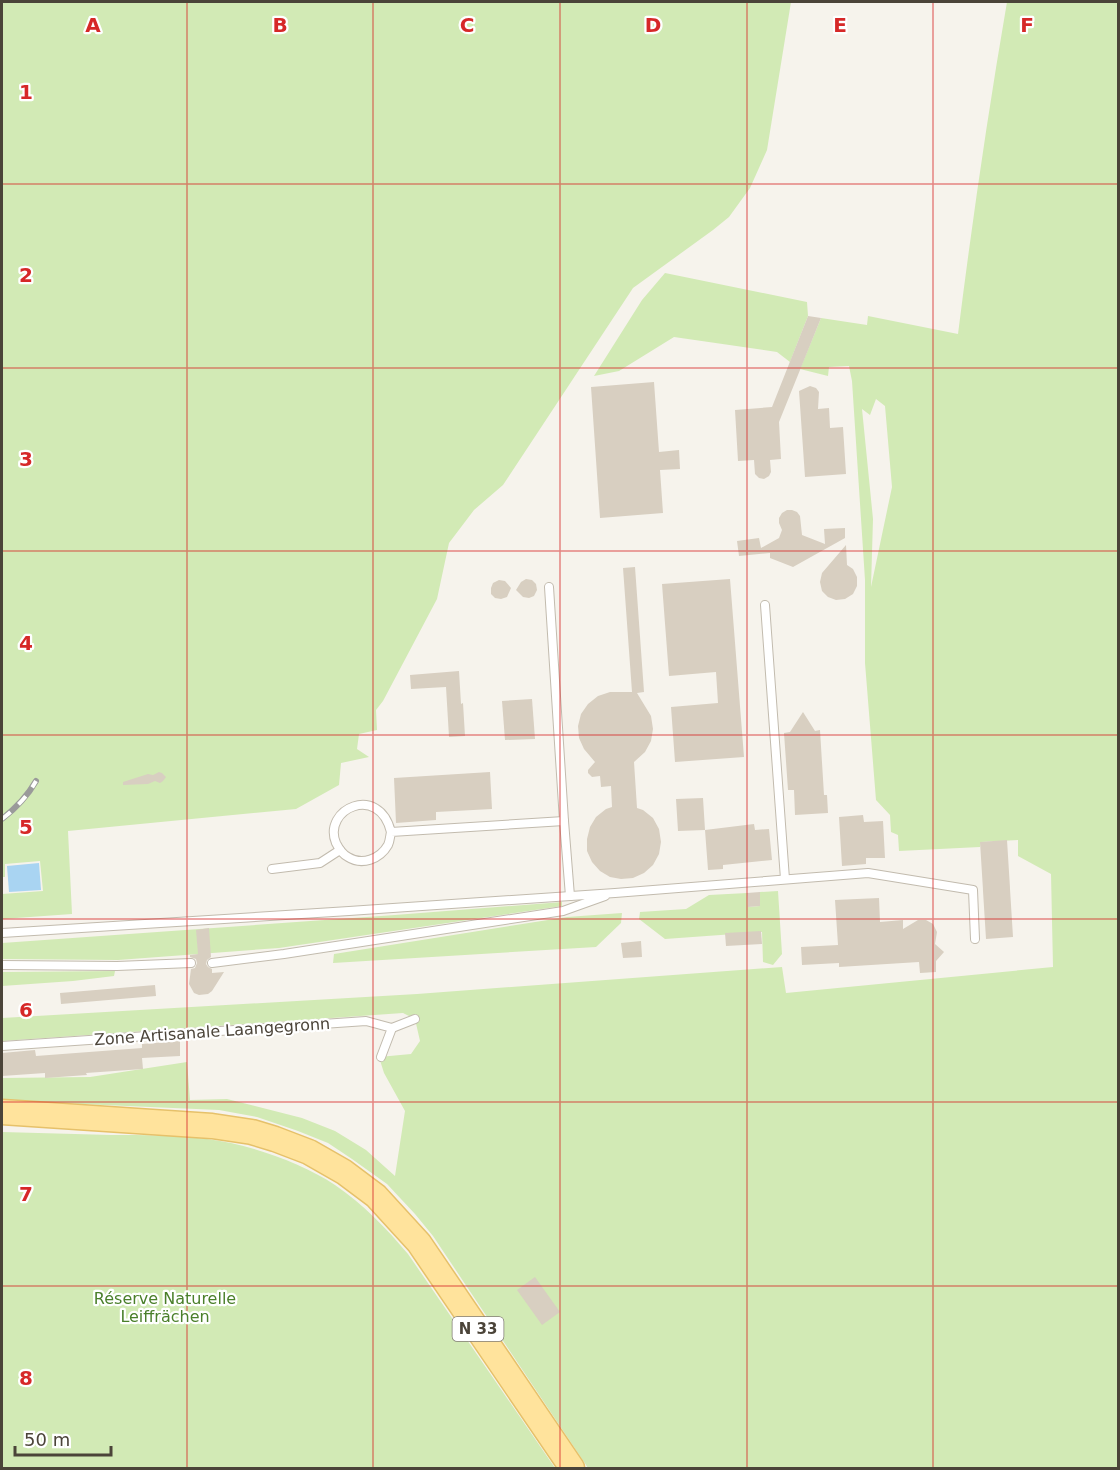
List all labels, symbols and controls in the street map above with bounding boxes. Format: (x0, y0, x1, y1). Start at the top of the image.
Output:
text: A (85, 13, 101, 37)
text: B (272, 13, 288, 37)
text: C (460, 13, 474, 37)
text: D (645, 13, 661, 37)
text: E (833, 13, 847, 37)
text: F (1020, 13, 1034, 37)
text: 1 (19, 80, 33, 104)
text: 2 (19, 263, 33, 287)
text: 3 (19, 447, 33, 471)
text: 4 (19, 631, 33, 655)
text: 5 (19, 815, 33, 839)
text: 6 (19, 998, 33, 1022)
street label: Zone Artisanale Laangegronn (93, 1014, 331, 1049)
text: 7 (19, 1182, 33, 1206)
park label: Réserve Naturelle Leiffrächen (94, 1289, 236, 1326)
road number: N 33 (452, 1317, 504, 1341)
text: 8 (19, 1366, 33, 1390)
scale bar (15, 1419, 111, 1457)
text: 50 m (24, 1429, 70, 1450)

